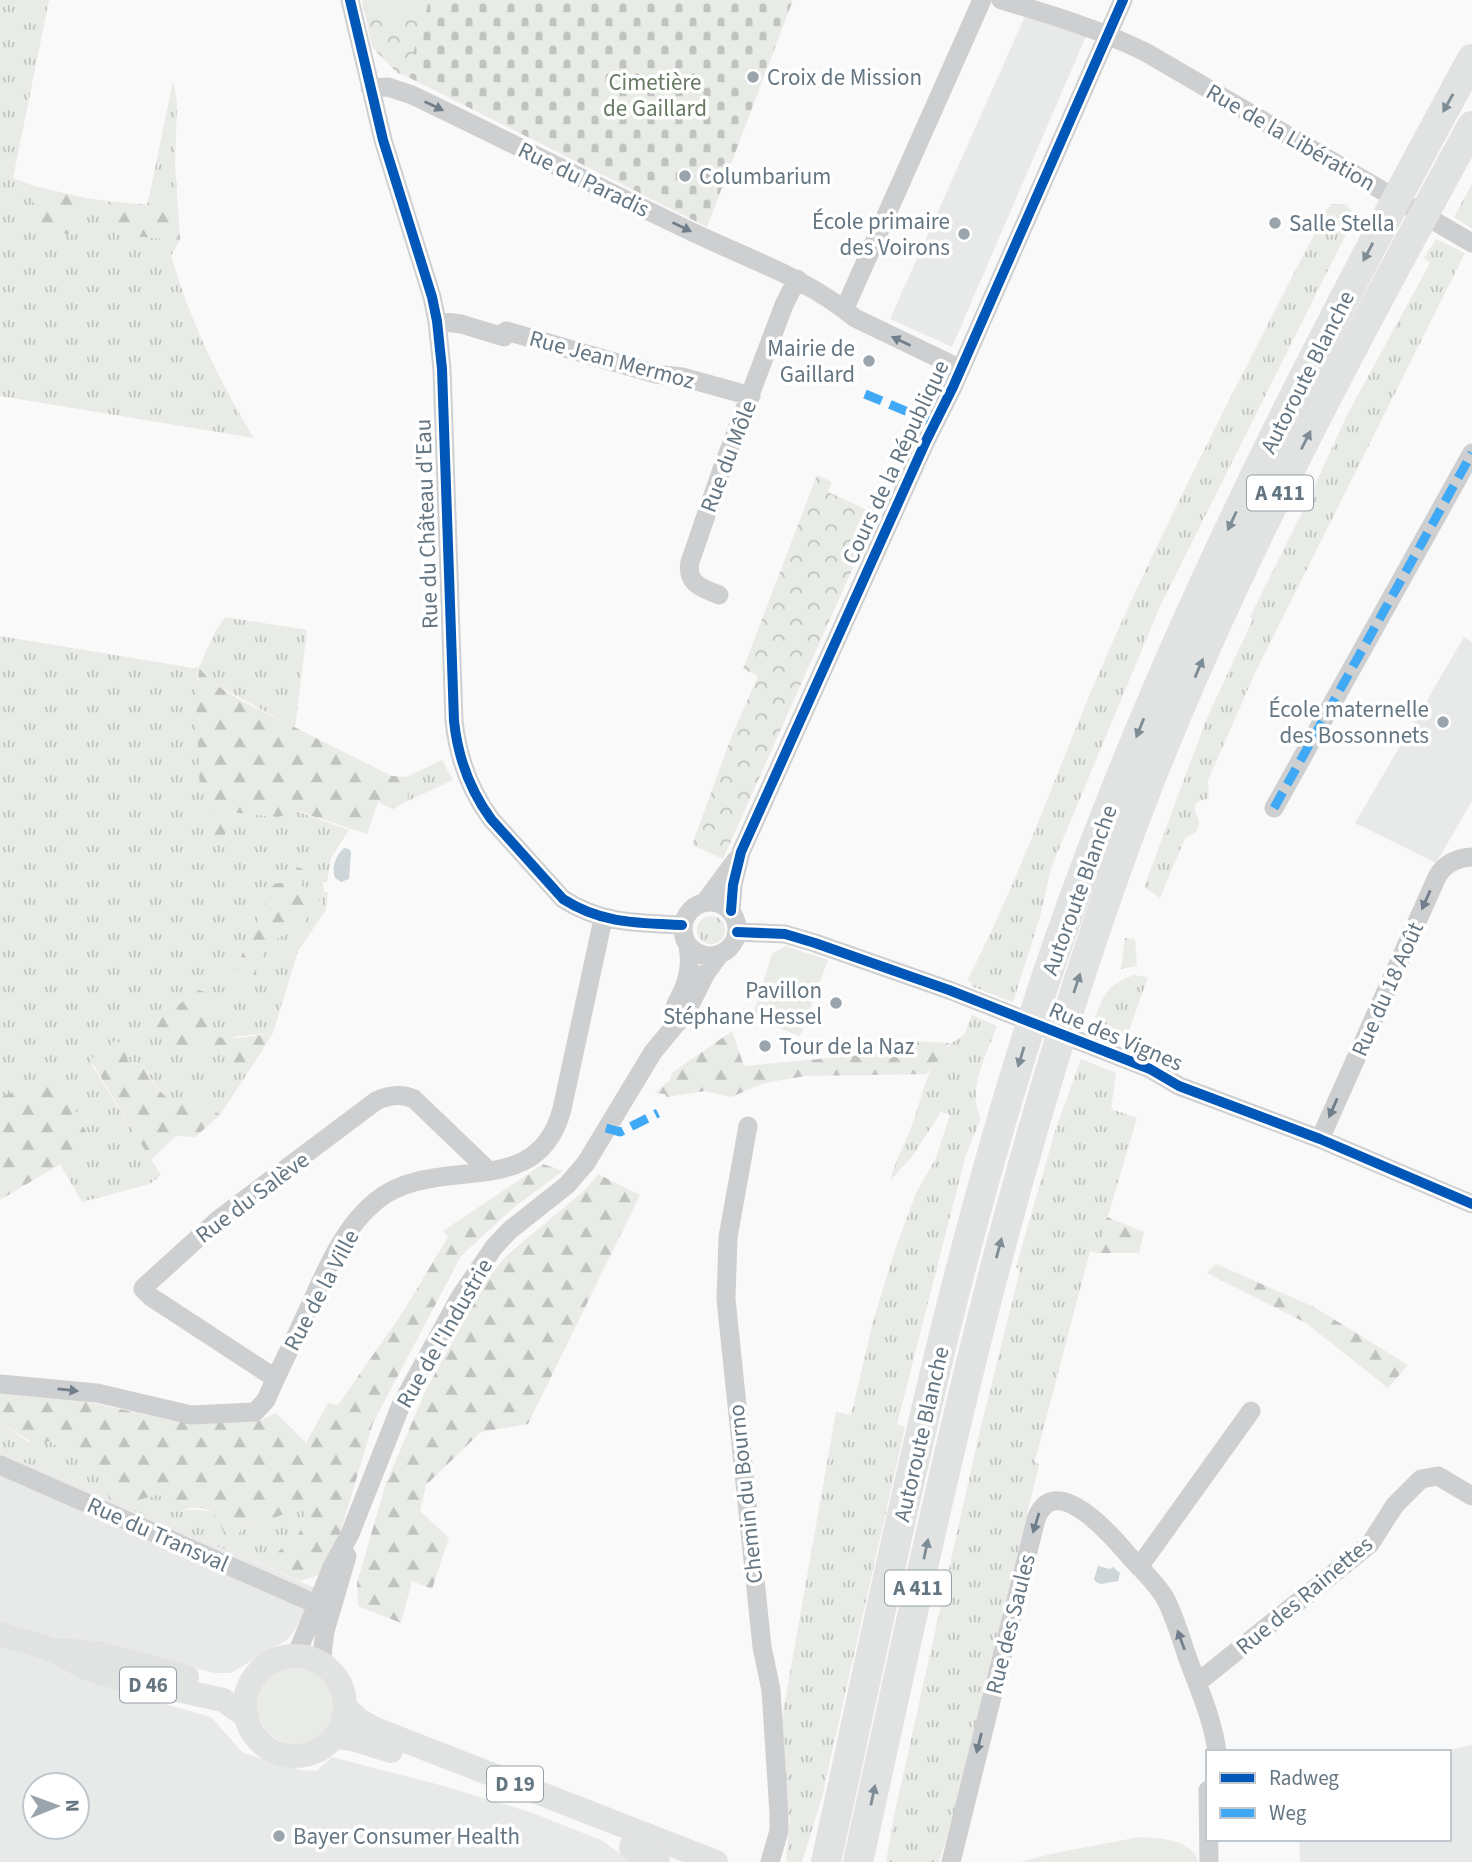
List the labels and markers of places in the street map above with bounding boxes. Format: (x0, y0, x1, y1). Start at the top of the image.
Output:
place label: Croix de Mission (767, 61, 922, 94)
marker: Croix de Mission (745, 69, 761, 85)
place label: Columbarium (699, 160, 831, 193)
marker: Columbarium (677, 168, 693, 184)
place label: École primaire des Voirons (812, 205, 950, 264)
place label: Salle Stella (1289, 207, 1395, 240)
marker: Salle Stella (1267, 215, 1283, 231)
marker: École primaire des Voirons (956, 226, 972, 242)
place label: Mairie de Gaillard (767, 332, 855, 391)
marker: Mairie de Gaillard (861, 353, 877, 369)
place label: École maternelle des Bossonnets (1268, 693, 1429, 752)
marker: École maternelle des Bossonnets (1435, 714, 1451, 730)
place label: Pavillon Stéphane Hessel (663, 974, 822, 1033)
marker: Pavillon Stéphane Hessel (828, 995, 844, 1011)
place label: Tour de la Naz (779, 1030, 915, 1063)
marker: Tour de la Naz (757, 1038, 773, 1054)
place label: Bayer Consumer Health (293, 1820, 520, 1853)
marker: Bayer Consumer Health (271, 1828, 287, 1844)

